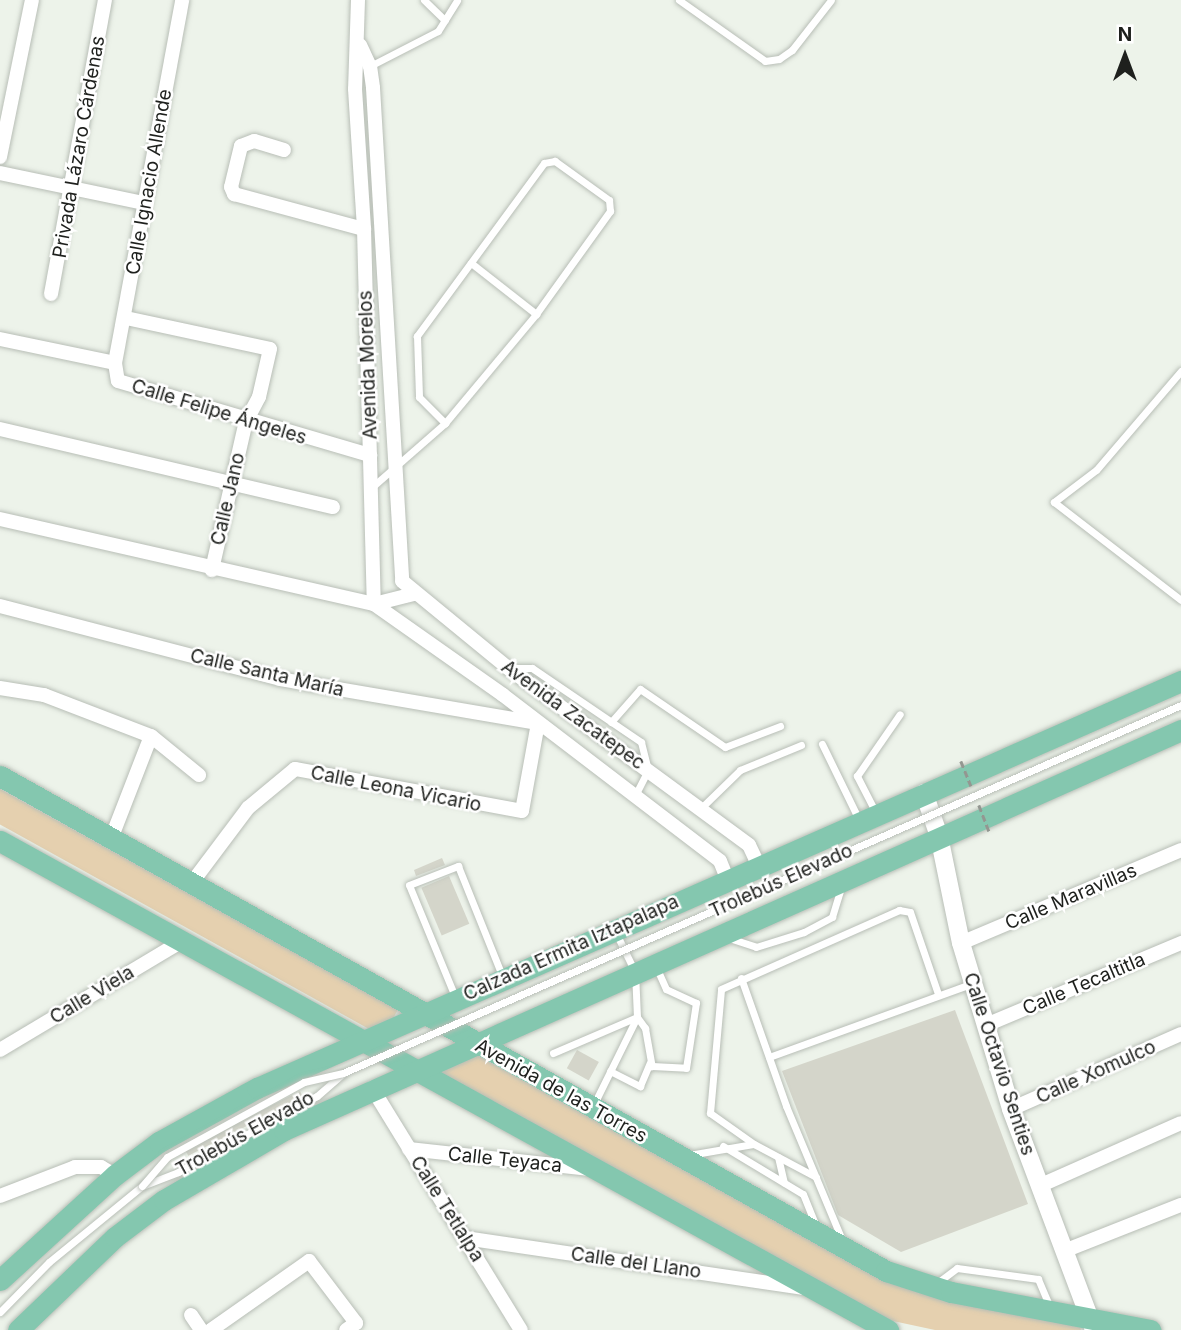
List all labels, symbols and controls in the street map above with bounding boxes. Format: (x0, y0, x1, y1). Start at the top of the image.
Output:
north arrow (1090, 21, 1160, 91)
text: N (1118, 23, 1132, 46)
street label: Privada Lázaro Cárdenas (48, 34, 110, 260)
street label: Calle Ignacio Allende (121, 87, 177, 277)
street label: Avenida Morelos (354, 290, 382, 440)
street label: Calle Felipe Ángeles (129, 375, 309, 449)
street label: Calle Jano (206, 450, 250, 548)
street label: Calle Santa María (188, 644, 346, 702)
street label: Avenida Zacatepec (497, 655, 649, 775)
street label: Calle Leona Vicario (309, 761, 483, 817)
street label: Trolebús Elevado (706, 839, 856, 923)
street label: Calle Maravillas (1002, 859, 1140, 935)
street label: Calzada Ermita Iztapalapa (460, 890, 682, 1006)
street label: Calle Tecaltitla (1019, 948, 1149, 1020)
street label: Calle Viela (46, 961, 138, 1029)
street label: Calle Octavio Senties (959, 970, 1039, 1158)
street label: Avenida de las Torres (471, 1034, 651, 1148)
street label: Calle Xomulco (1033, 1035, 1159, 1109)
street label: Trolebús Elevado (172, 1087, 318, 1181)
street label: Calle Teyaca (447, 1143, 563, 1177)
street label: Calle Tetlalpa (405, 1152, 489, 1266)
street label: Calle del Llano (569, 1243, 703, 1283)

